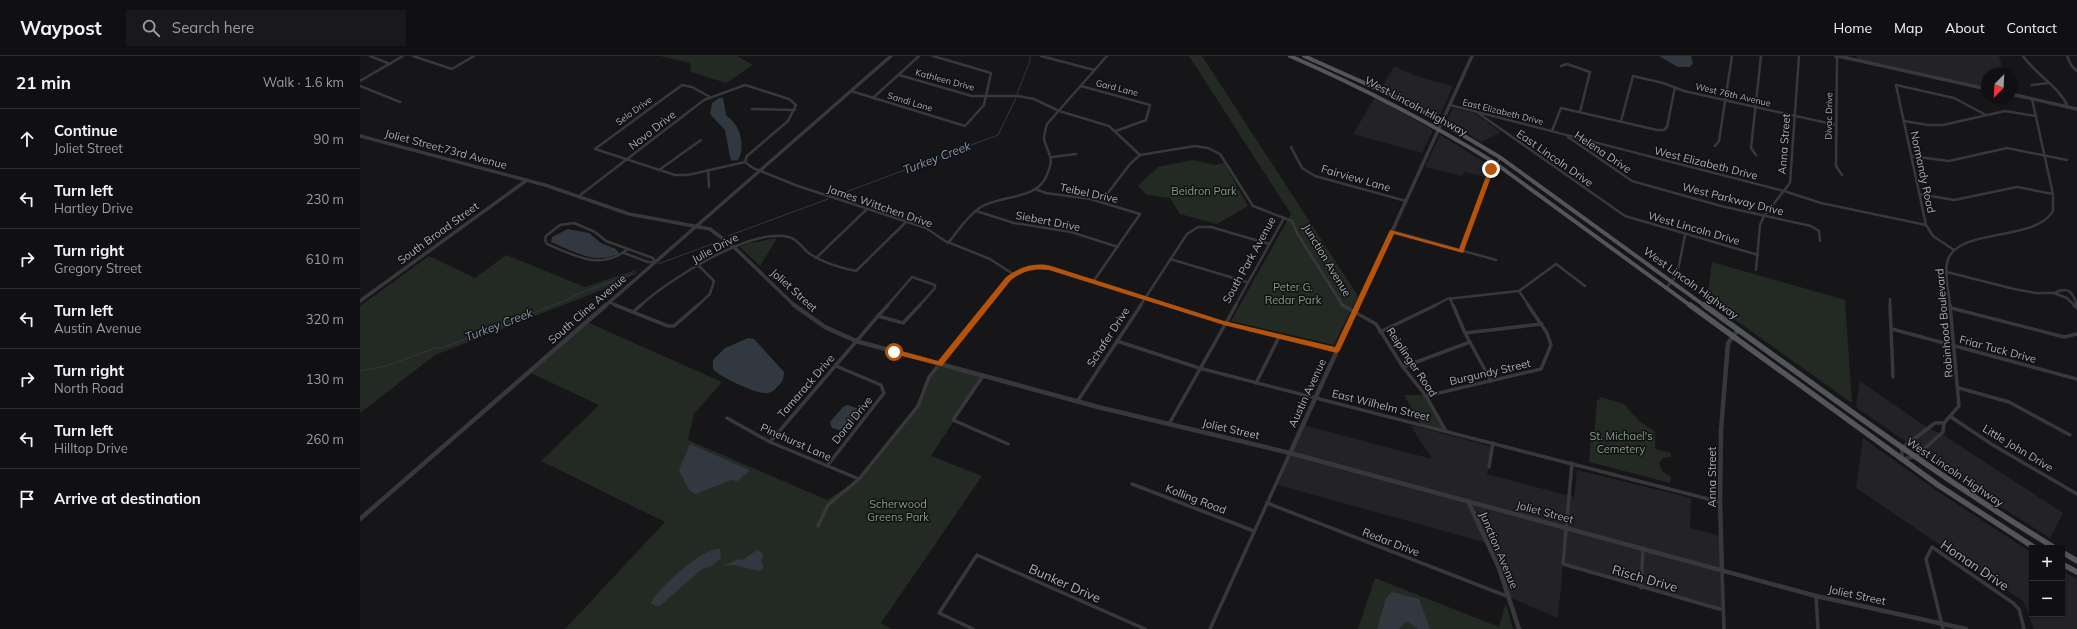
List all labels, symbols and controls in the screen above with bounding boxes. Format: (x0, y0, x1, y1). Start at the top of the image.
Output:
search box (126, 10, 406, 46)
text: Waypost (20, 16, 102, 40)
icon: search (140, 17, 162, 39)
text: Search here (172, 18, 254, 37)
text: Home (1833, 19, 1872, 37)
text: Map (1894, 19, 1923, 37)
text: About (1945, 19, 1985, 37)
text: Contact (2007, 19, 2057, 37)
street label: Kathleen Drive (914, 66, 976, 93)
north arrow (1981, 68, 2017, 104)
text: 21 min (16, 72, 71, 93)
street label: West Lincoln Highway (1362, 73, 1470, 139)
text: Walk · 1.6 km (263, 74, 344, 90)
street label: Gard Lane (1095, 77, 1140, 98)
street label: West 76th Avenue (1694, 80, 1772, 109)
street label: Sandi Lane (886, 89, 934, 114)
street label: Divac Drive (1823, 92, 1834, 140)
street label: Selo Drive (614, 94, 654, 127)
street label: East Elizabeth Drive (1462, 96, 1545, 127)
street label: Novo Drive (626, 107, 678, 153)
street label: Anna Street (1775, 113, 1793, 175)
text: Continue (54, 121, 117, 140)
street label: Joliet Street;73rd Avenue (383, 126, 509, 172)
street label: East Lincoln Drive (1514, 126, 1596, 190)
icon: ahead (16, 128, 38, 150)
street label: Helena Drive (1572, 128, 1634, 176)
street label: Normandy Road (1907, 130, 1939, 214)
text: 90 m (314, 131, 344, 147)
water label: Turkey Creek (901, 137, 974, 177)
text: Joliet Street (54, 140, 123, 156)
street label: West Elizabeth Drive (1653, 143, 1759, 183)
route end (1482, 160, 1500, 178)
street label: Fairview Lane (1320, 161, 1392, 195)
street label: Teibel Drive (1059, 180, 1119, 206)
street label: West Parkway Drive (1681, 180, 1785, 218)
text: Turn left (54, 181, 113, 200)
street label: James Wittchen Drive (826, 181, 934, 231)
park label: Beidron Park (1171, 184, 1237, 198)
icon: left (16, 188, 38, 210)
text: 230 m (306, 191, 344, 207)
street label: South Broad Street (395, 199, 481, 267)
text: Hartley Drive (54, 200, 133, 216)
street label: Siebert Drive (1014, 208, 1082, 234)
street label: West Lincoln Drive (1646, 208, 1742, 248)
street label: South Park Avenue (1219, 214, 1279, 306)
street label: Junction Avenue (1300, 221, 1354, 299)
street label: Julie Drive (689, 230, 741, 266)
text: Turn right (54, 241, 124, 260)
street label: West Lincoln Highway (1641, 244, 1741, 322)
icon: right (16, 248, 38, 270)
text: 610 m (306, 251, 344, 267)
text: Gregory Street (54, 260, 142, 276)
street label: Joliet Street (768, 265, 820, 315)
street label: Robinhood Boulevard (1932, 268, 1956, 378)
street label: South Cline Avenue (545, 271, 629, 347)
park label: Peter G. Redar Park (1265, 280, 1322, 307)
text: Turn left (54, 301, 113, 320)
water label: Turkey Creek (463, 304, 536, 344)
street label: Schafer Drive (1084, 305, 1132, 369)
icon: left (16, 308, 38, 330)
text: 320 m (306, 311, 344, 327)
text: Austin Avenue (54, 320, 141, 336)
street label: Reiplinger Road (1384, 325, 1440, 399)
street label: Friar Tuck Drive (1958, 332, 2038, 366)
route start (885, 343, 903, 361)
street label: Tamarack Drive (775, 351, 837, 421)
street label: Burgundy Street (1448, 356, 1532, 388)
street label: Austin Avenue (1285, 357, 1329, 429)
text: Turn right (54, 361, 124, 380)
icon: right (16, 368, 38, 390)
text: 130 m (306, 371, 344, 387)
text: North Road (54, 380, 124, 396)
street label: East Wilhelm Street (1331, 386, 1432, 424)
street label: Doral Drive (829, 393, 875, 447)
street label: Joliet Street (1201, 416, 1261, 442)
street label: Pinehurst Lane (758, 420, 834, 464)
text: Turn left (54, 421, 113, 440)
street label: Little John Drive (1980, 421, 2056, 475)
icon: left (16, 428, 38, 450)
park label: St. Michael's Cemetery (1589, 429, 1653, 456)
text: 260 m (306, 431, 344, 447)
street label: West Lincoln Highway (1904, 434, 2006, 510)
text: Hilltop Drive (54, 440, 128, 456)
street label: Anna Street (1705, 446, 1719, 507)
street label: Kolling Road (1164, 481, 1228, 517)
icon: arrive (16, 488, 38, 510)
text: Arrive at destination (54, 489, 201, 508)
park label: Scherwood Greens Park (867, 497, 929, 524)
street label: Joliet Street (1515, 498, 1575, 526)
street label: Junction Avenue (1476, 509, 1522, 591)
street label: Redar Drive (1360, 525, 1422, 559)
street label: Homan Drive (1938, 536, 2012, 594)
map controls (2029, 545, 2065, 617)
button: + (2029, 545, 2065, 581)
street label: Bunker Drive (1027, 560, 1103, 606)
street label: Risch Drive (1610, 561, 1680, 595)
button: − (2029, 581, 2065, 617)
street label: Joliet Street (1827, 582, 1887, 608)

